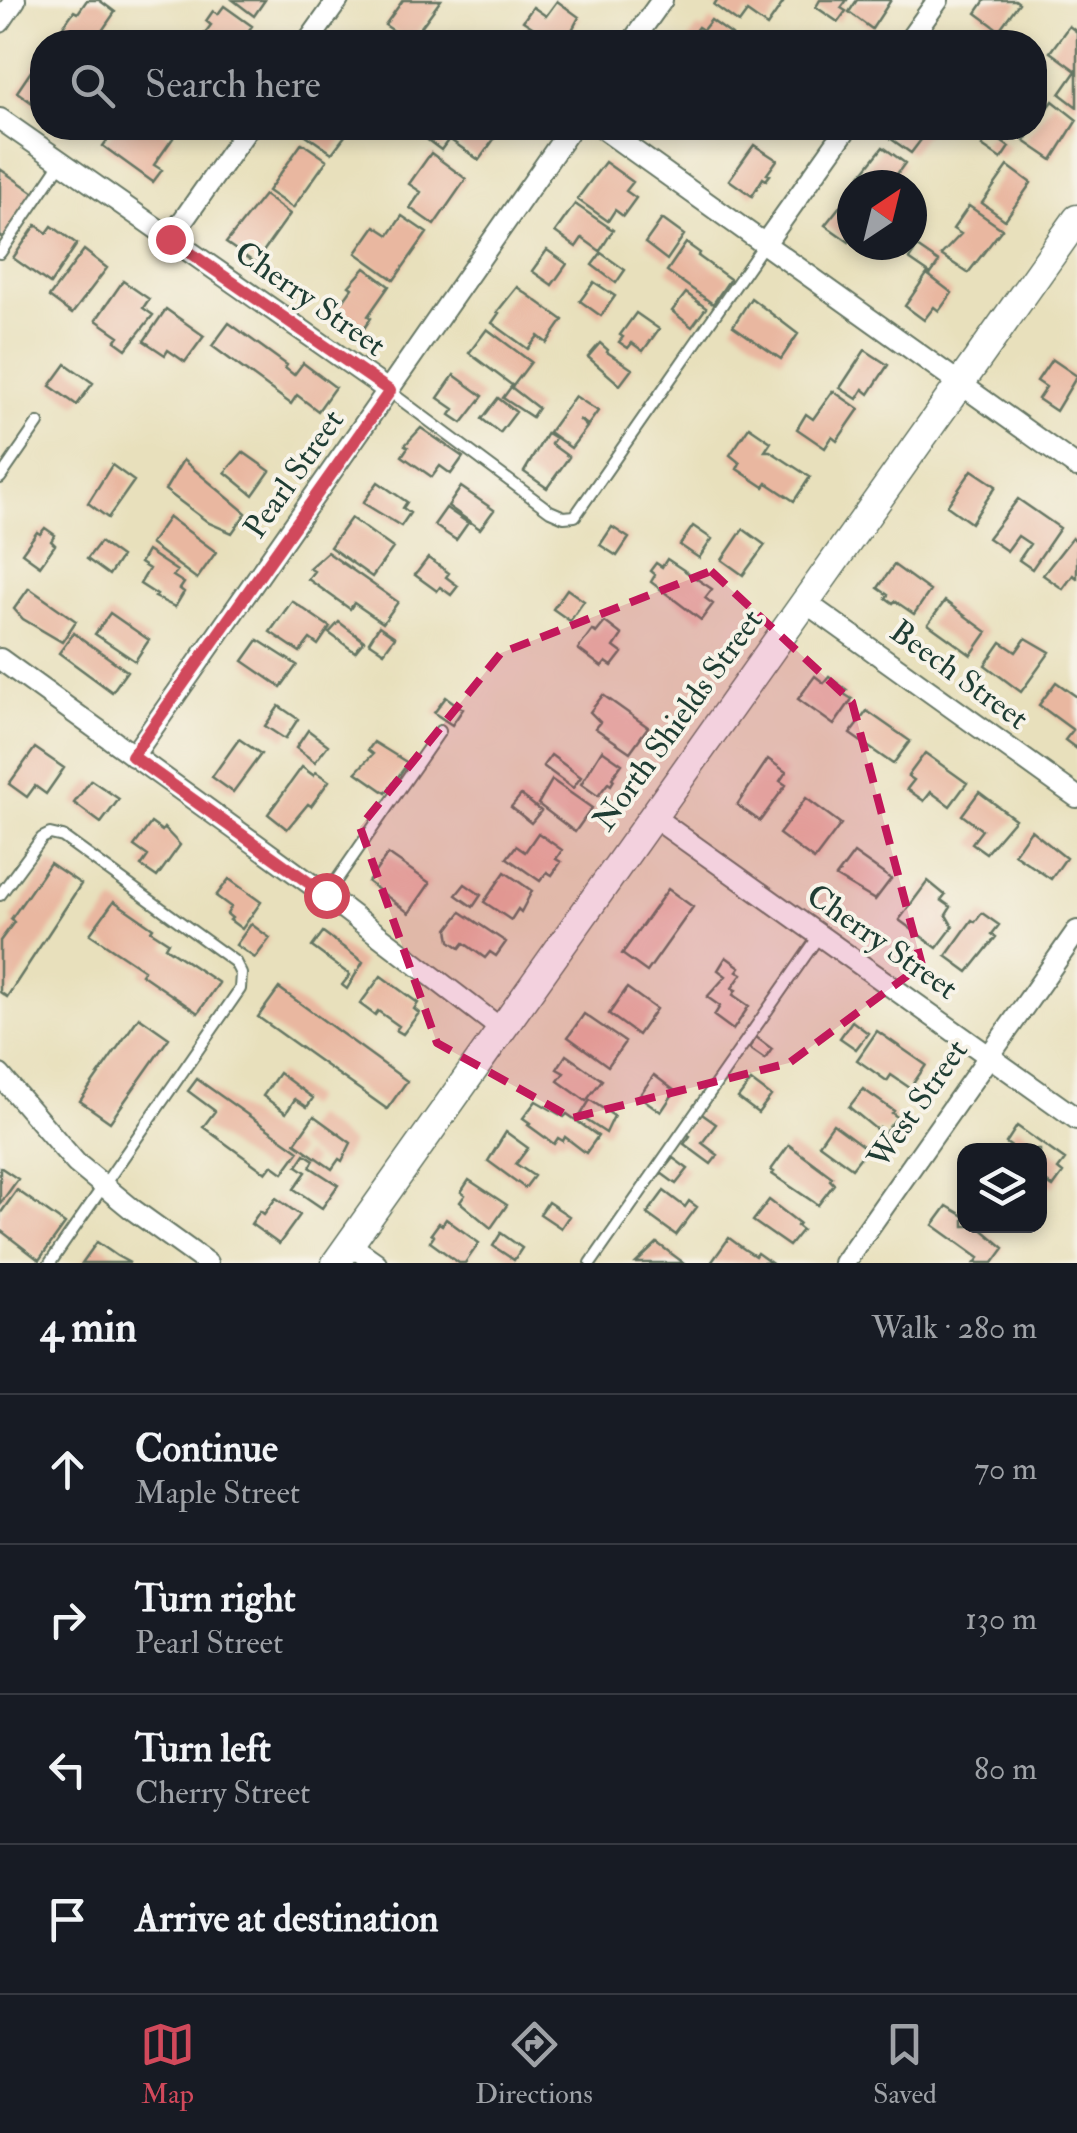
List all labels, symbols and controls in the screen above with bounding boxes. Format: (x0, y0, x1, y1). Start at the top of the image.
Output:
search box (30, 30, 1047, 140)
icon: search (65, 58, 120, 113)
text: Search here (145, 61, 321, 109)
north arrow (837, 170, 927, 260)
route end (148, 217, 194, 263)
street label: Cherry Street (227, 232, 393, 366)
street label: Pearl Street (235, 402, 353, 546)
street label: North Shields Street (584, 601, 772, 839)
street label: Beech Street (882, 611, 1036, 739)
route start (304, 873, 350, 919)
street label: Cherry Street (799, 875, 965, 1009)
street label: West Street (859, 1032, 977, 1177)
map controls (957, 1143, 1047, 1233)
button: layers (957, 1143, 1047, 1233)
text: 4 min (40, 1302, 137, 1354)
text: Walk · 280 m (872, 1308, 1037, 1348)
text: Continue (135, 1425, 278, 1473)
icon: ahead (40, 1442, 95, 1497)
text: 70 m (974, 1449, 1037, 1489)
text: Maple Street (135, 1473, 300, 1513)
text: Turn right (135, 1575, 296, 1623)
icon: right (40, 1592, 95, 1647)
text: 130 m (965, 1599, 1037, 1639)
text: Pearl Street (135, 1623, 283, 1663)
text: Turn left (135, 1725, 271, 1773)
icon: left (40, 1742, 95, 1797)
text: 80 m (974, 1749, 1037, 1789)
text: Cherry Street (135, 1773, 310, 1813)
icon: arrive (40, 1892, 95, 1947)
text: Arrive at destination (135, 1895, 439, 1943)
tab: Map (140, 2017, 195, 2112)
tab: Directions (475, 2017, 593, 2112)
tab: Saved (873, 2017, 937, 2112)

